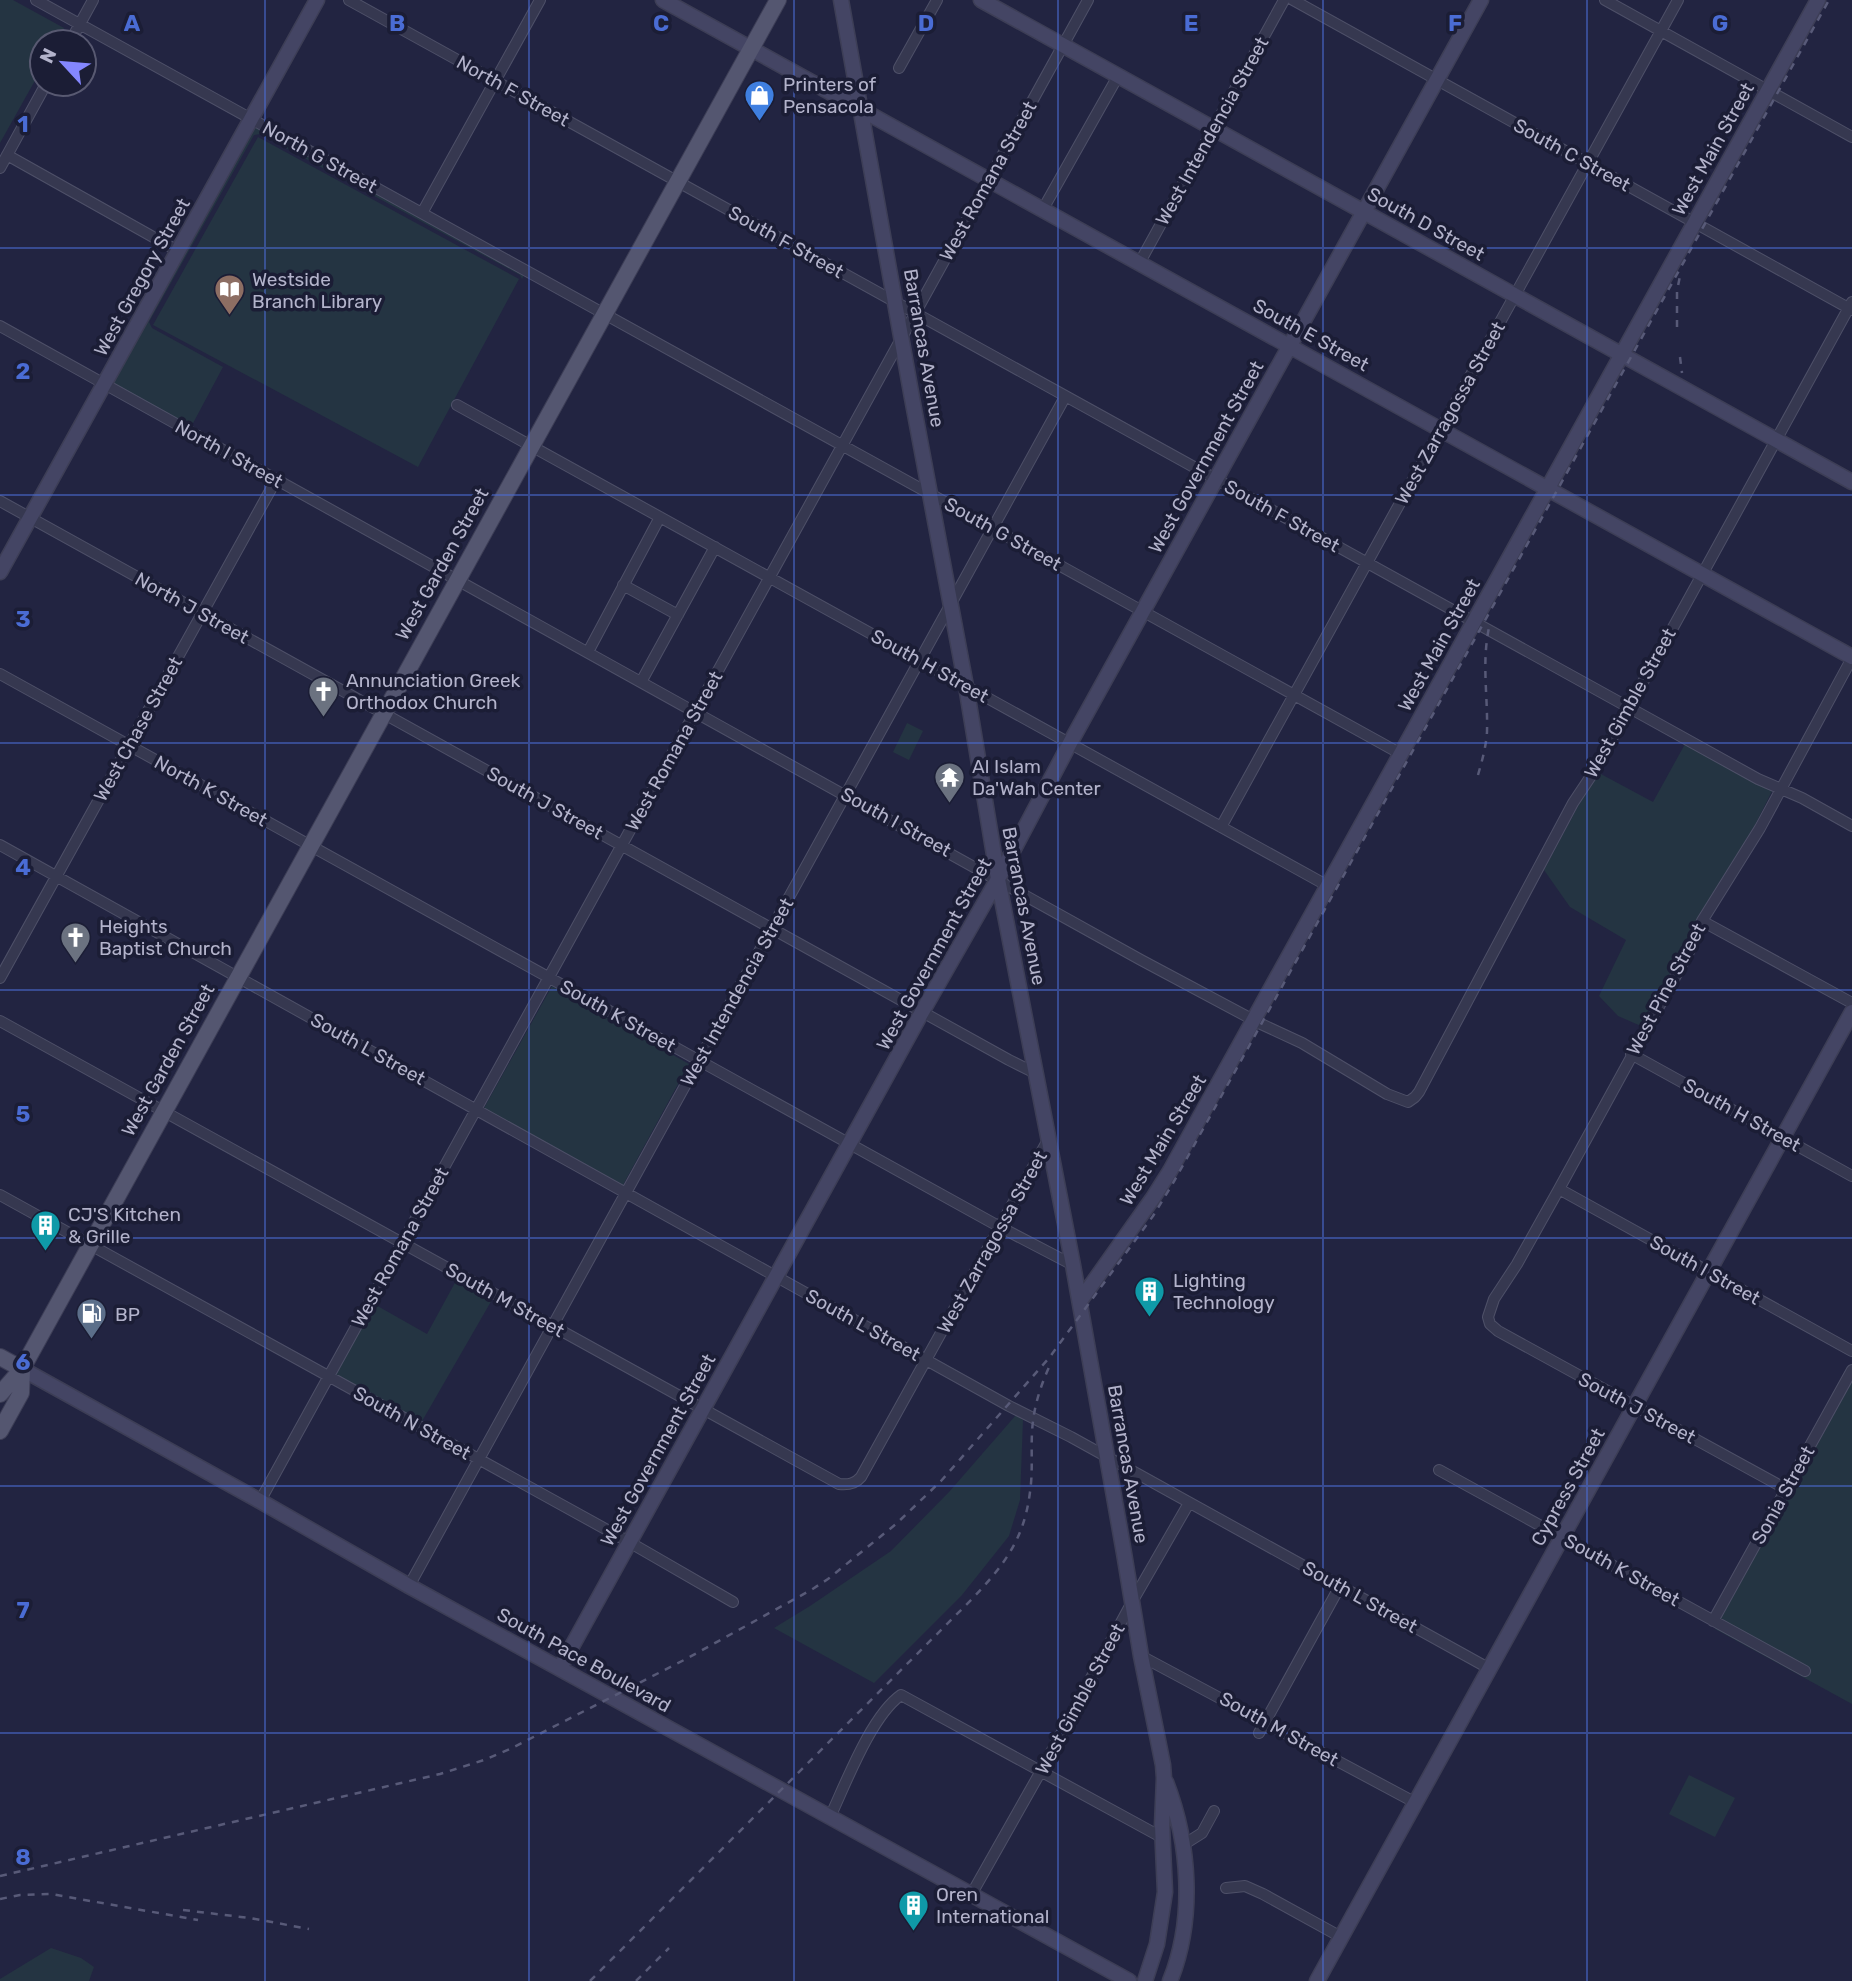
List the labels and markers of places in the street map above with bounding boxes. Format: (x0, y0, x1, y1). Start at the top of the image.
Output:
place label: Printers of Pensacola (783, 73, 877, 118)
shop icon: Printers of Pensacola (743, 78, 777, 122)
place label: Westside Branch Library (252, 268, 382, 313)
library icon: Westside Branch Library (212, 273, 246, 317)
place label: Annunciation Greek Orthodox Church (346, 669, 521, 714)
church icon: Annunciation Greek Orthodox Church (306, 674, 340, 718)
place label: Al Islam Da'Wah Center (972, 755, 1102, 800)
temple icon: Al Islam Da'Wah Center (932, 760, 966, 804)
place label: Heights Baptist Church (99, 915, 232, 960)
church icon: Heights Baptist Church (59, 920, 93, 964)
place label: CJ'S Kitchen & Grille (68, 1203, 181, 1248)
building icon: CJ'S Kitchen & Grille (28, 1208, 62, 1252)
place label: Lighting Technology (1173, 1269, 1275, 1314)
building icon: Lighting Technology (1133, 1274, 1167, 1318)
fuel station icon: BP (75, 1297, 109, 1341)
place label: BP (115, 1303, 140, 1326)
place label: Oren International (936, 1883, 1049, 1928)
building icon: Oren International (896, 1888, 930, 1932)

